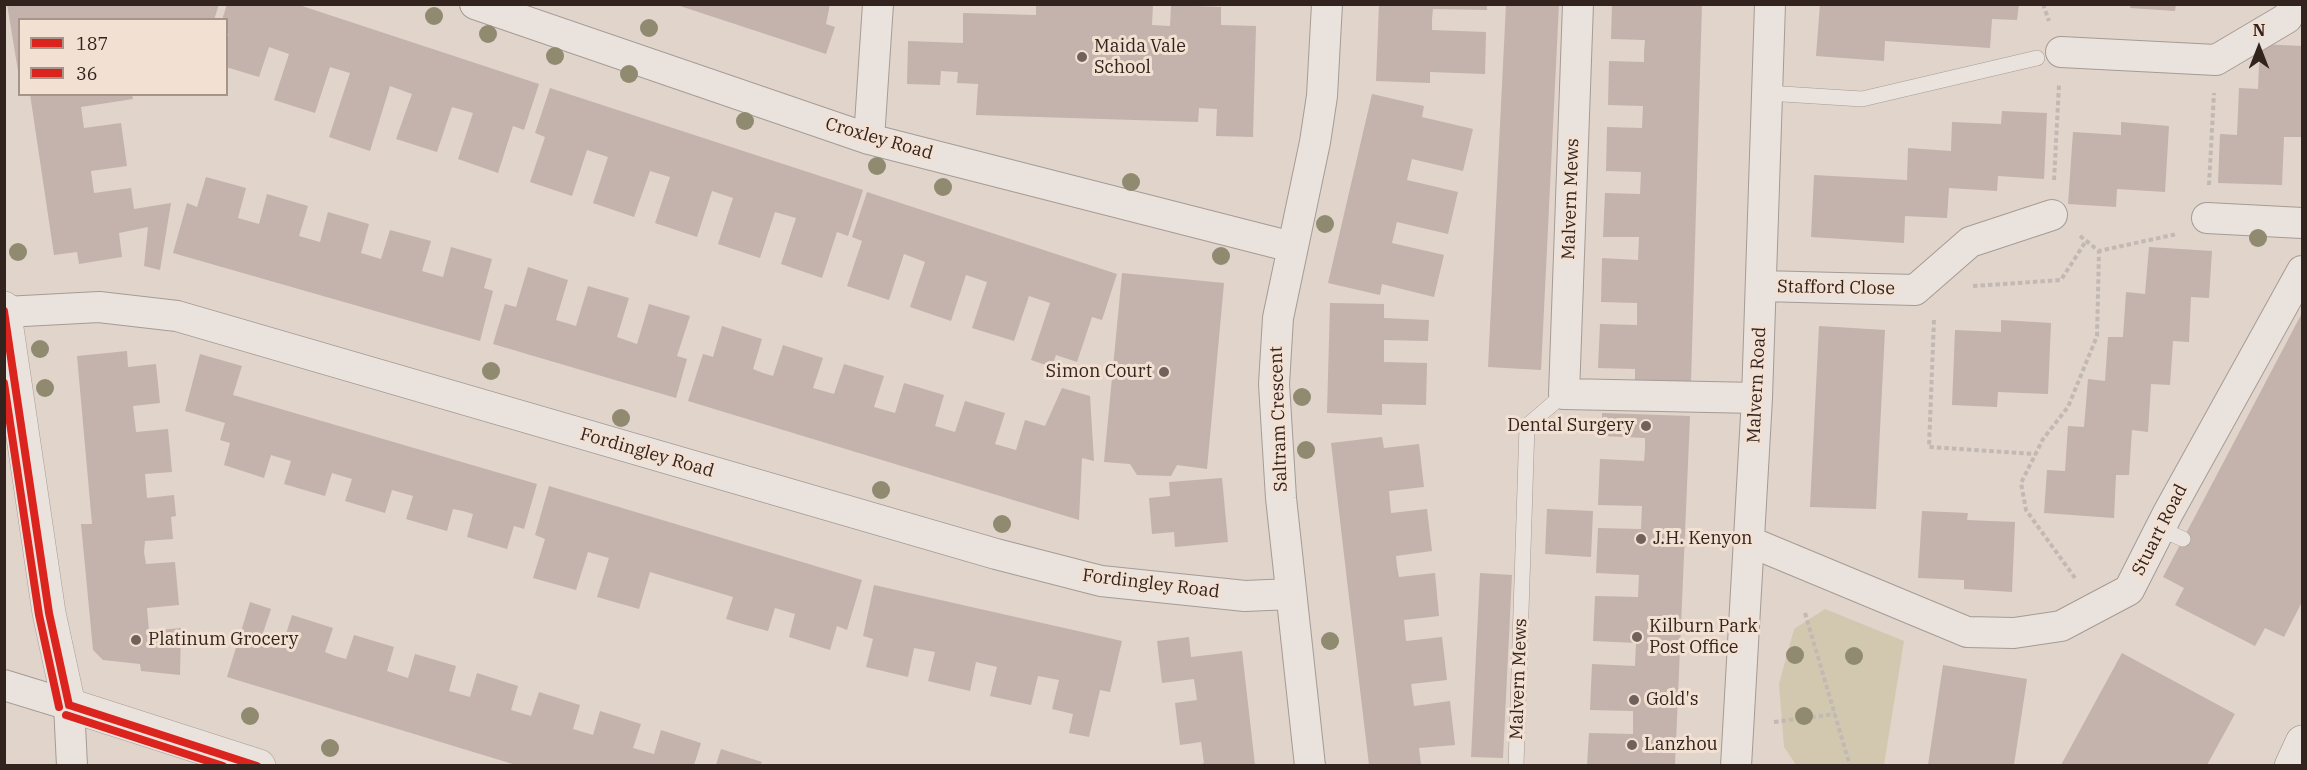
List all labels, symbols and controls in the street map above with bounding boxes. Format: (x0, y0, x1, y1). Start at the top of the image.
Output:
legend (18, 18, 228, 96)
north arrow (2229, 18, 2289, 78)
text: N (2253, 20, 2265, 40)
text: 187 (76, 32, 108, 55)
place label: Maida Vale School (1094, 36, 1186, 78)
marker: Maida Vale School (1075, 50, 1089, 64)
text: 36 (76, 62, 98, 85)
street label: Croxley Road (823, 113, 935, 165)
street label: Malvern Mews (1558, 138, 1584, 260)
street label: Stafford Close (1777, 276, 1895, 300)
street label: Malvern Road (1743, 326, 1771, 444)
street label: Saltram Crescent (1266, 346, 1292, 492)
place label: Simon Court (1045, 361, 1152, 383)
marker: Simon Court (1157, 365, 1171, 379)
place label: Dental Surgery (1507, 415, 1634, 437)
marker: Dental Surgery (1639, 419, 1653, 433)
street label: Fordingley Road (578, 424, 716, 482)
street label: Stuart Road (2128, 481, 2192, 579)
place label: J.H. Kenyon (1653, 528, 1753, 550)
marker: J.H. Kenyon (1634, 532, 1648, 546)
street label: Fordingley Road (1081, 565, 1221, 603)
place label: Kilburn Park Post Office (1649, 616, 1758, 658)
street label: Malvern Mews (1506, 618, 1532, 740)
place label: Platinum Grocery (148, 629, 298, 651)
marker: Kilburn Park Post Office (1630, 630, 1644, 644)
marker: Platinum Grocery (129, 633, 143, 647)
place label: Gold's (1646, 689, 1699, 711)
marker: Gold's (1627, 693, 1641, 707)
place label: Lanzhou (1644, 734, 1718, 756)
marker: Lanzhou (1625, 738, 1639, 752)

